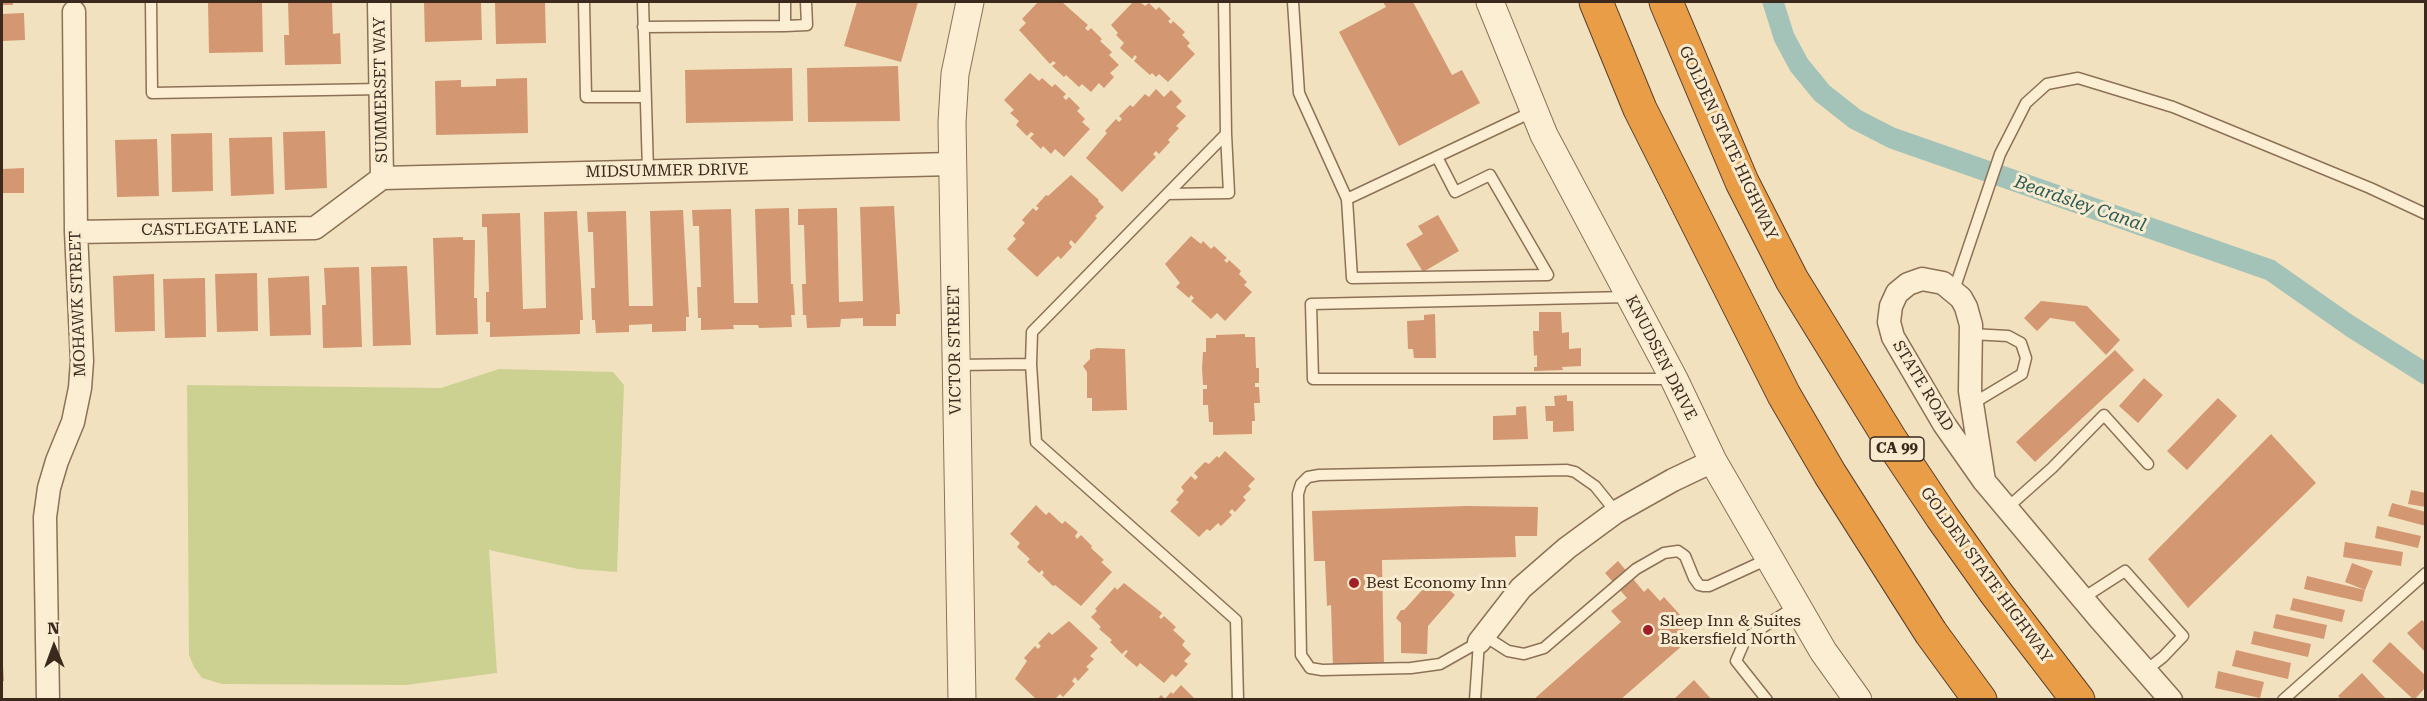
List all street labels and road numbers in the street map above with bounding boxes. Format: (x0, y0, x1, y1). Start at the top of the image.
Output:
street label: SUMMERSET WAY (370, 17, 392, 163)
street label: GOLDEN STATE HIGHWAY (1675, 43, 1781, 243)
street label: MIDSUMMER DRIVE (585, 160, 749, 182)
street label: CASTLEGATE LANE (141, 218, 297, 240)
street label: MOHAWK STREET (66, 231, 90, 377)
street label: VICTOR STREET (944, 285, 966, 415)
street label: KNUDSEN DRIVE (1621, 292, 1701, 424)
street label: STATE ROAD (1888, 337, 1958, 435)
road number: CA 99 (1870, 437, 1924, 461)
street label: GOLDEN STATE HIGHWAY (1916, 484, 2056, 666)

